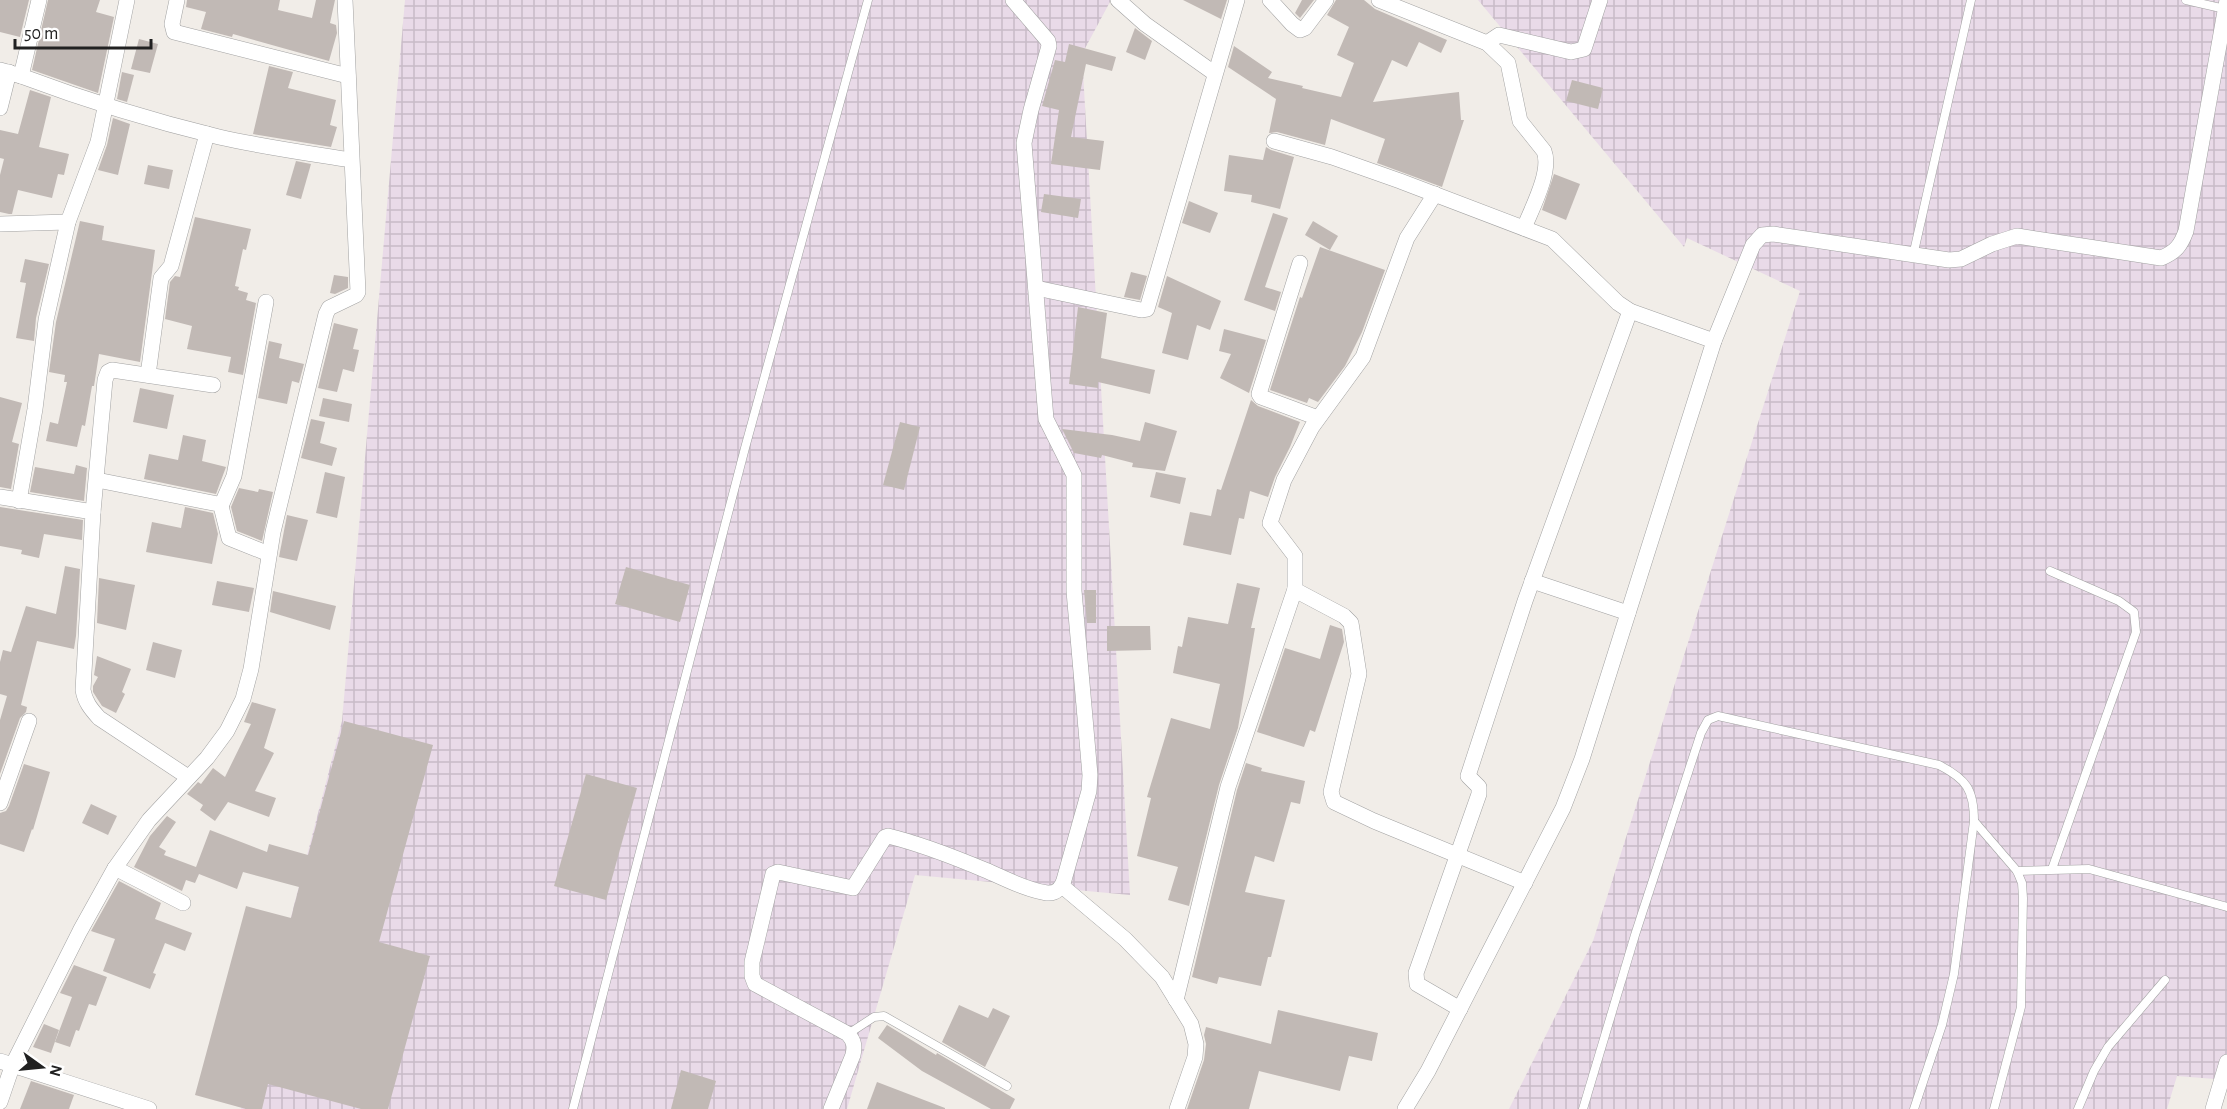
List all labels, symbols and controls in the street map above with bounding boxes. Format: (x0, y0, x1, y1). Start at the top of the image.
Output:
scale bar (15, 12, 152, 50)
text: 50 m (24, 25, 58, 43)
north arrow (12, 1037, 72, 1097)
text: N (46, 1063, 65, 1078)

